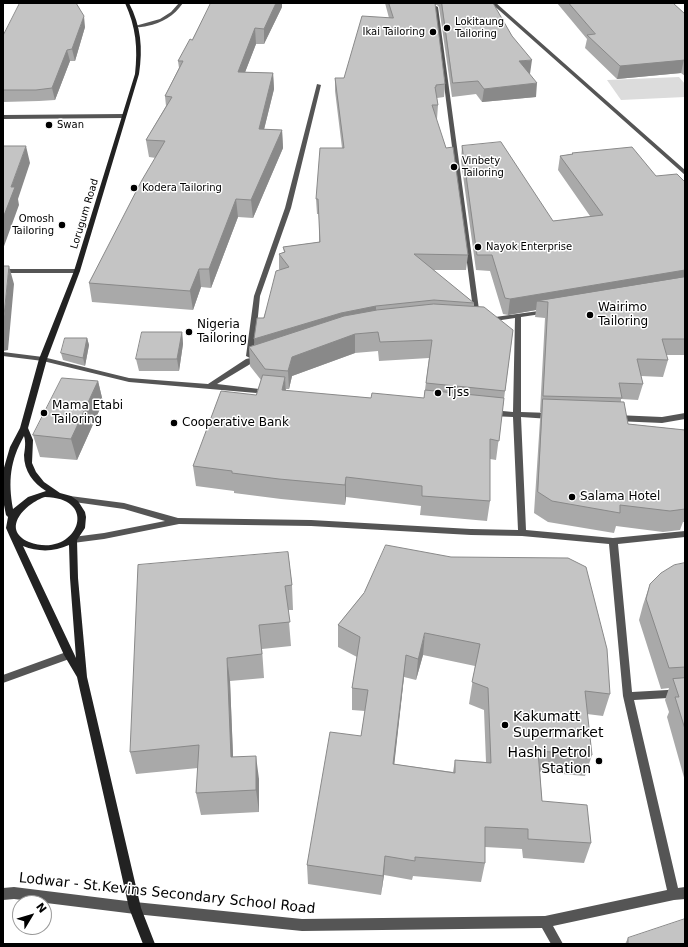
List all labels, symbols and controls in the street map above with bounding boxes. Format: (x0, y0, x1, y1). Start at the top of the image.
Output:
place label: Lokitaung Tailoring (455, 16, 504, 40)
marker: Lokitaung Tailoring (442, 23, 452, 33)
place label: Ikai Tailoring (363, 26, 425, 38)
marker: Ikai Tailoring (428, 27, 438, 37)
place label: Swan (57, 119, 84, 131)
marker: Swan (44, 120, 54, 130)
place label: Vinbety Tailoring (462, 155, 504, 178)
marker: Vinbety Tailoring (449, 162, 459, 172)
street label: Lorugum Road (69, 178, 101, 250)
place label: Kodera Tailoring (142, 182, 222, 194)
marker: Kodera Tailoring (129, 183, 139, 193)
place label: Omosh Tailoring (12, 213, 54, 236)
marker: Omosh Tailoring (57, 220, 67, 230)
place label: Nayok Enterprise (486, 241, 572, 253)
marker: Nayok Enterprise (473, 242, 483, 252)
place label: Wairimo Tailoring (598, 301, 648, 329)
marker: Wairimo Tailoring (585, 310, 595, 320)
place label: Nigeria Tailoring (197, 318, 247, 346)
marker: Nigeria Tailoring (184, 327, 194, 337)
place label: Tjss (446, 386, 469, 400)
marker: Tjss (433, 388, 443, 398)
place label: Mama Etabi Tailoring (52, 399, 123, 427)
marker: Mama Etabi Tailoring (39, 408, 49, 418)
place label: Cooperative Bank (182, 416, 289, 430)
marker: Cooperative Bank (169, 418, 179, 428)
place label: Salama Hotel (580, 490, 660, 504)
marker: Salama Hotel (567, 492, 577, 502)
place label: Kakumatt Supermarket (513, 709, 603, 742)
marker: Kakumatt Supermarket (500, 720, 510, 730)
place label: Hashi Petrol Station (507, 745, 591, 778)
marker: Hashi Petrol Station (594, 756, 604, 766)
street label: Lodwar - St.Kevins Secondary School Road (18, 870, 316, 918)
north arrow (12, 895, 52, 935)
text: N (33, 900, 49, 916)

